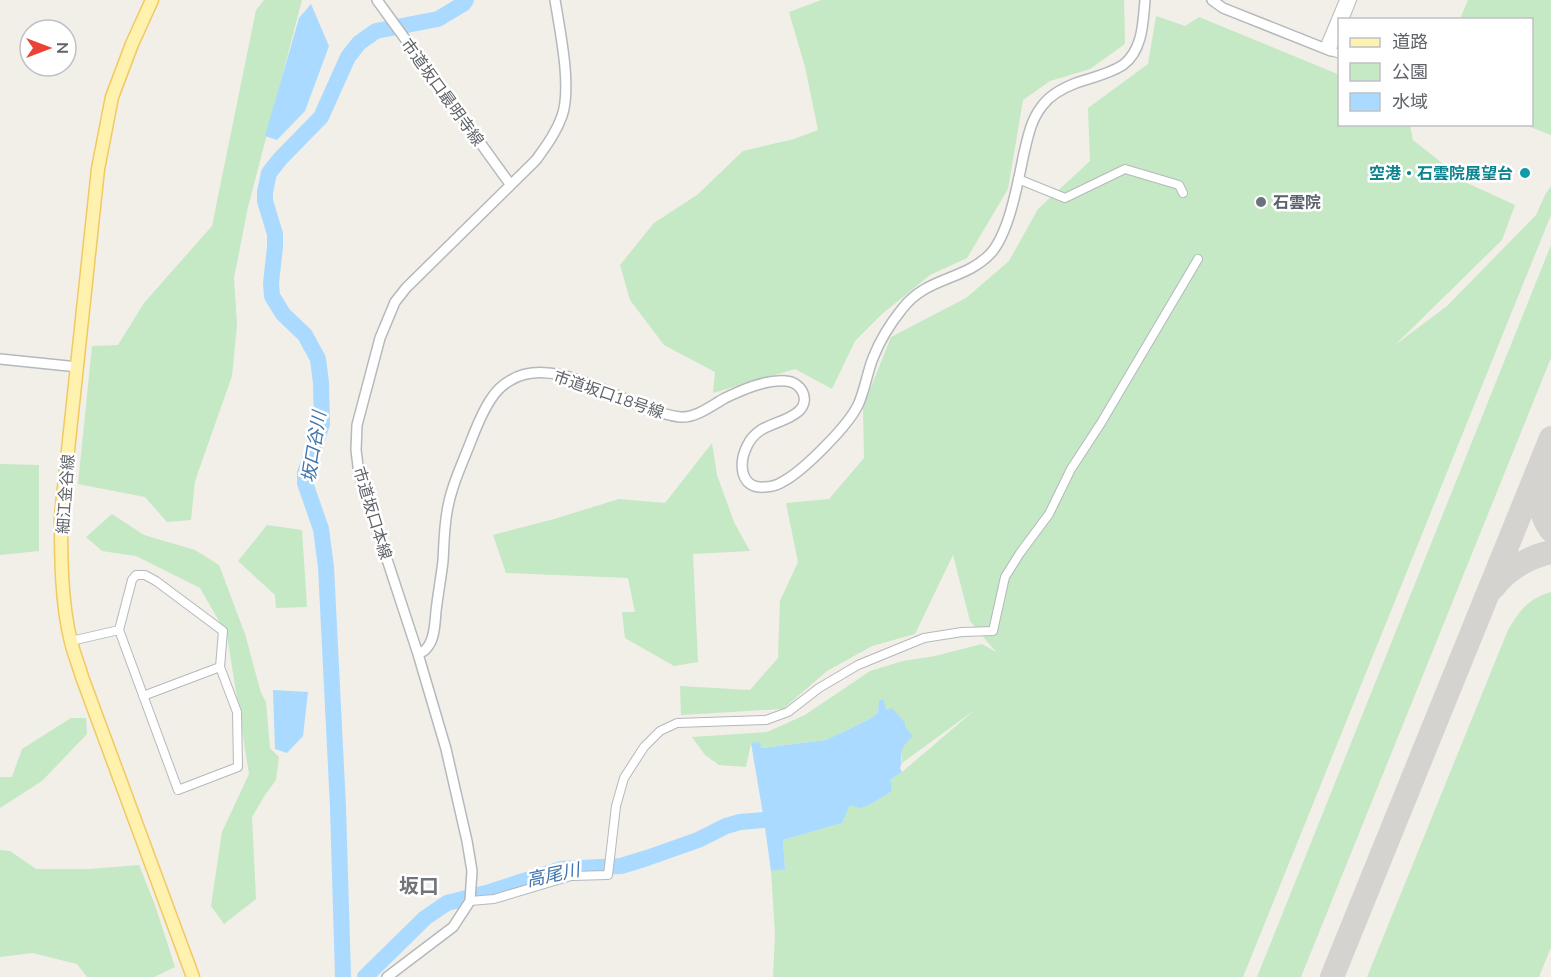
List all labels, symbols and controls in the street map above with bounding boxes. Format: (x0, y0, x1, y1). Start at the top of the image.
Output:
north arrow (18, 18, 78, 78)
legend (1338, 18, 1533, 126)
text: 道路 (1392, 30, 1428, 54)
street label: 市道坂口最明寺線 (396, 34, 489, 151)
text: N (51, 42, 73, 54)
text: 公園 (1392, 60, 1428, 84)
text: 水域 (1392, 90, 1428, 114)
place label: 空港・石雲院展望台 (1369, 163, 1513, 185)
marker: 空港・石雲院展望台 (1518, 166, 1532, 180)
place label: 石雲院 (1273, 192, 1321, 214)
marker: 石雲院 (1254, 195, 1268, 209)
street label: 市道坂口18号線 (551, 366, 667, 424)
water label: 坂口谷川 (297, 408, 332, 484)
street label: 細江金谷線 (52, 453, 80, 535)
street label: 市道坂口本線 (347, 464, 397, 562)
water label: 高尾川 (524, 857, 584, 892)
district label: 坂口 (399, 873, 439, 900)

